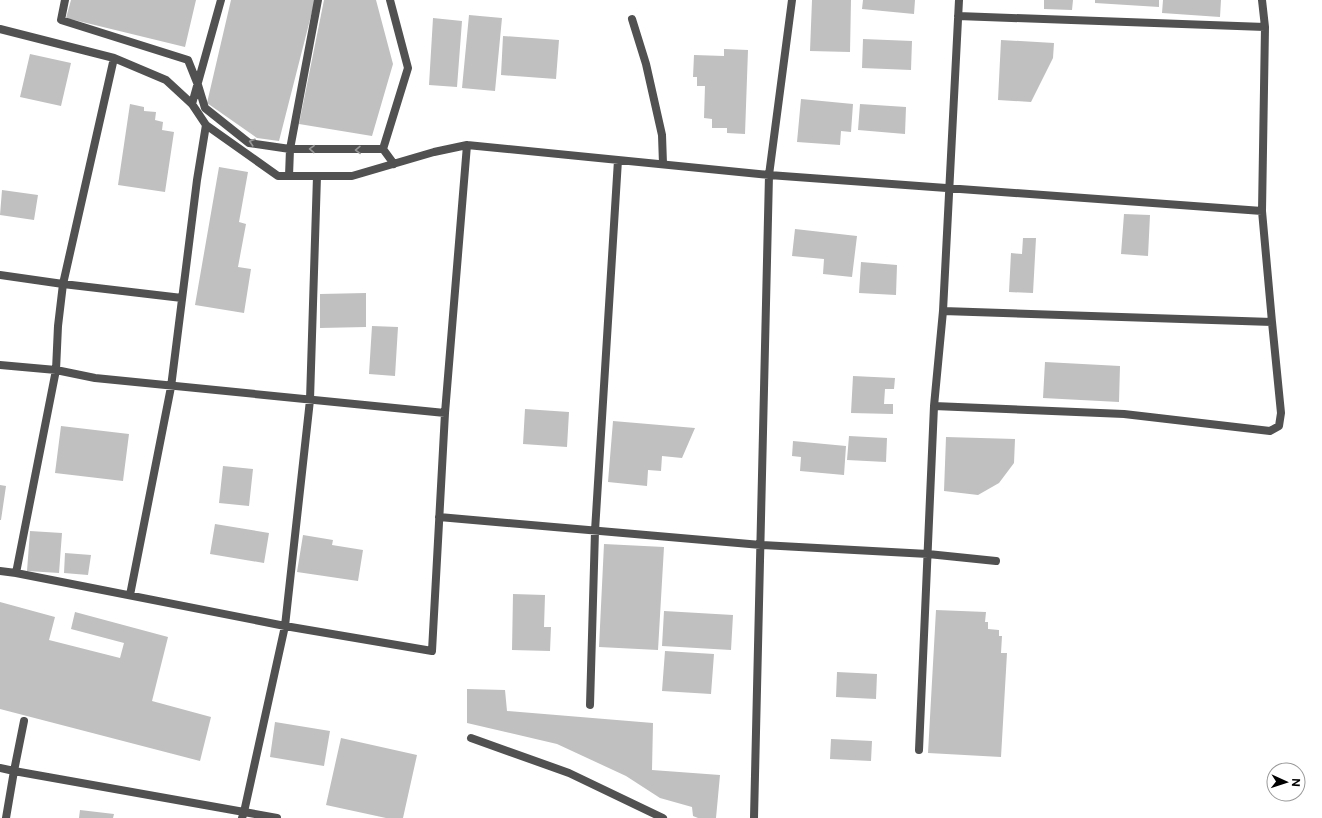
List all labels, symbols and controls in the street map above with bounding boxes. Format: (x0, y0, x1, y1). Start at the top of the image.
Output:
one-way arrow (249, 139, 256, 147)
one-way arrow (309, 145, 315, 153)
one-way arrow (355, 145, 361, 154)
north arrow (1266, 762, 1306, 802)
text: N (1290, 778, 1302, 787)

